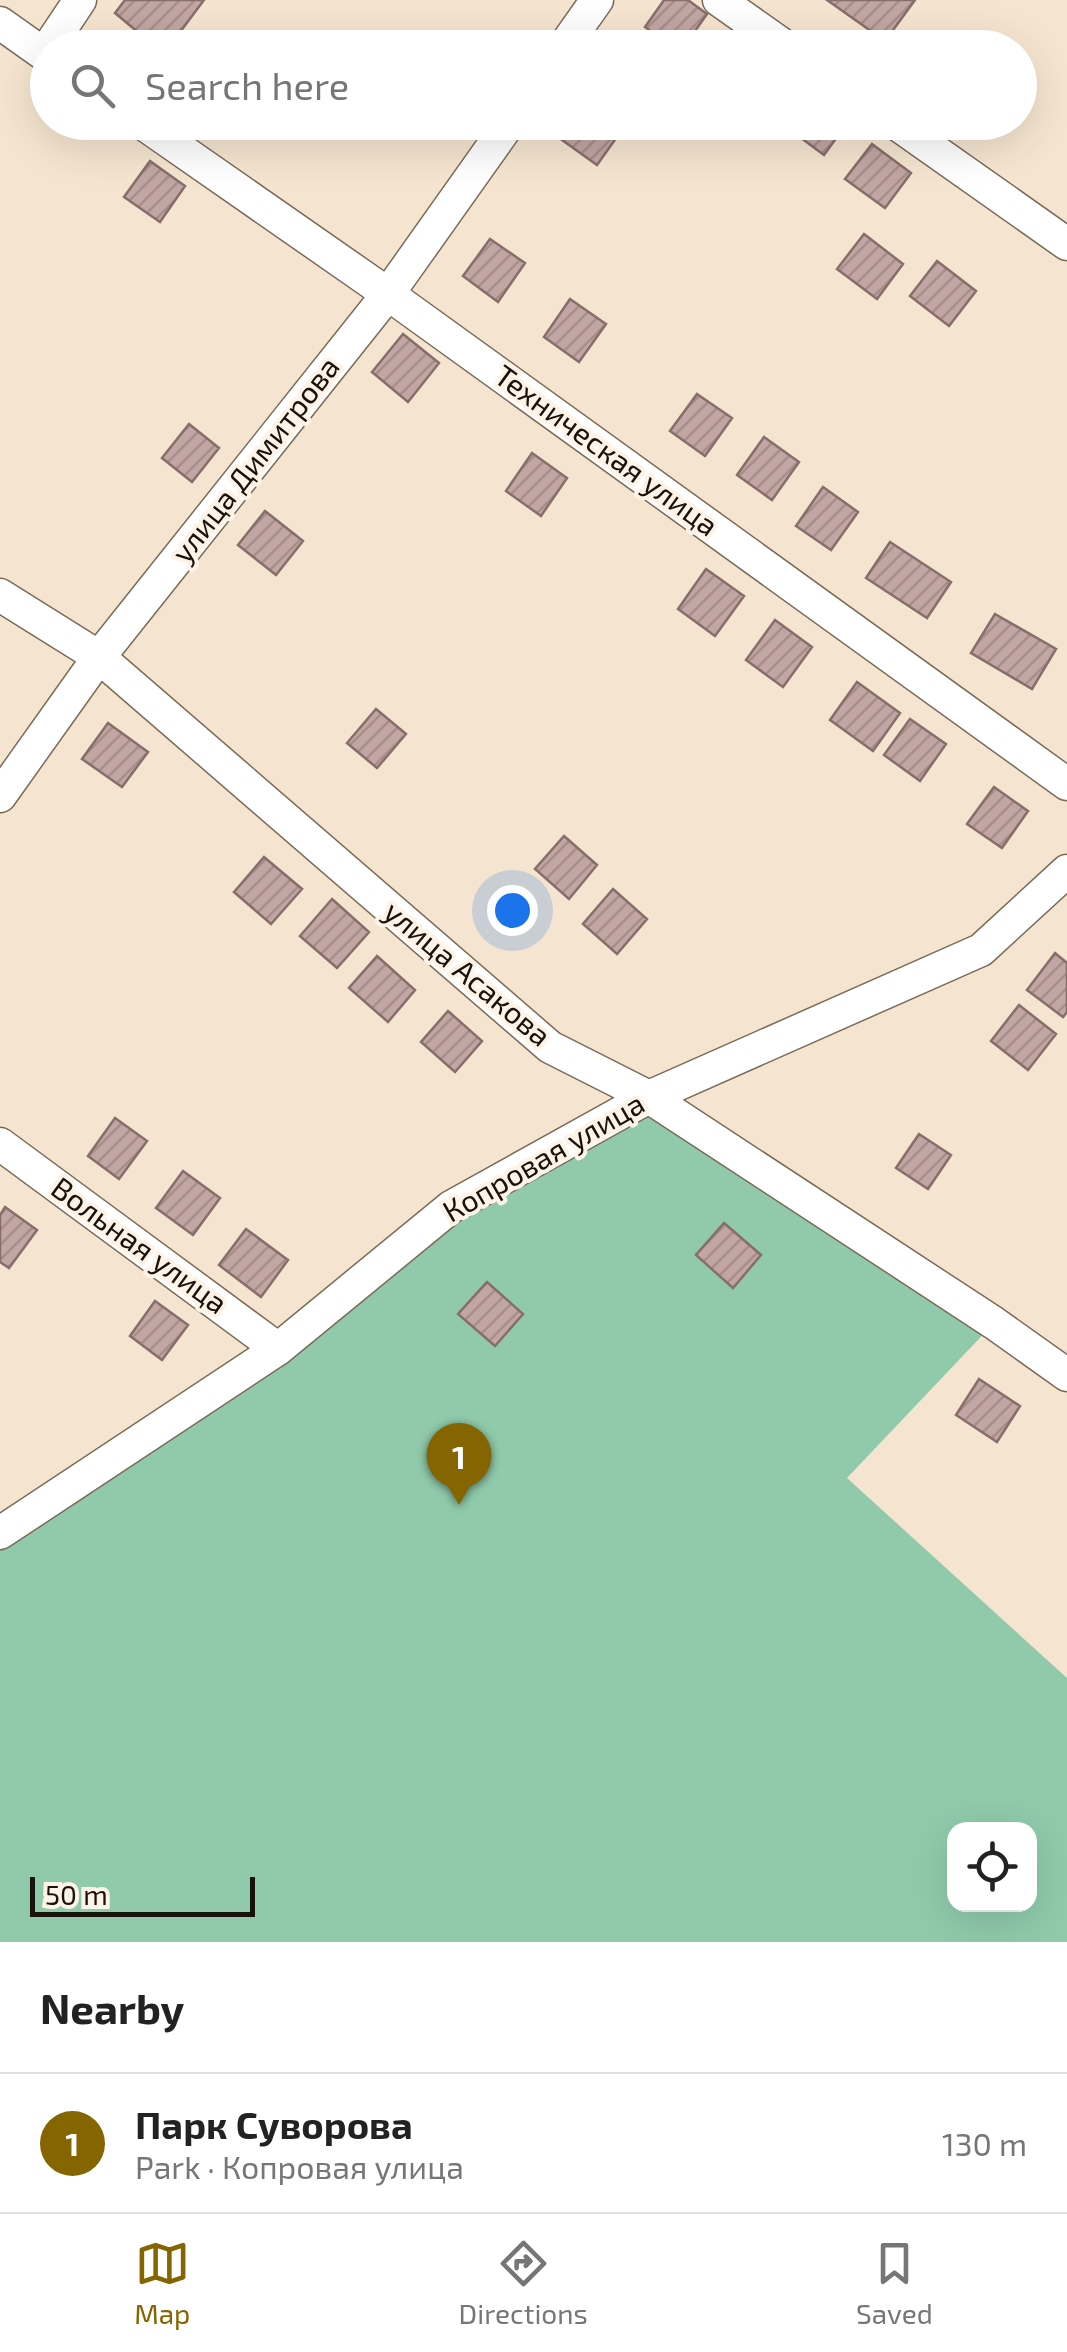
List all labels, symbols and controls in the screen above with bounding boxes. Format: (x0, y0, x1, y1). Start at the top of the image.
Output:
search box (30, 30, 1037, 140)
icon: search (65, 58, 120, 113)
text: Search here (145, 62, 349, 108)
street label: улица Димитрова (163, 349, 347, 570)
street label: Техническая улица (488, 356, 726, 543)
your location (487, 885, 538, 936)
street label: улица Асакова (377, 892, 559, 1053)
street label: Копровая улица (436, 1084, 651, 1229)
street label: Вольная улица (45, 1169, 235, 1321)
pin: 1 (426, 1422, 492, 1505)
map controls (947, 1822, 1037, 1912)
button: locate (947, 1822, 1037, 1912)
scale bar (30, 1872, 255, 1916)
text: 50 m (45, 1877, 108, 1911)
text: Nearby (40, 1982, 184, 2032)
text: Парк Суворова (135, 2101, 413, 2147)
text: 1 (66, 2124, 79, 2162)
text: 130 m (942, 2124, 1027, 2162)
text: Park · Копровая улица (135, 2147, 464, 2185)
tab: Map (134, 2236, 190, 2330)
tab: Directions (459, 2236, 588, 2330)
tab: Saved (856, 2236, 933, 2330)

